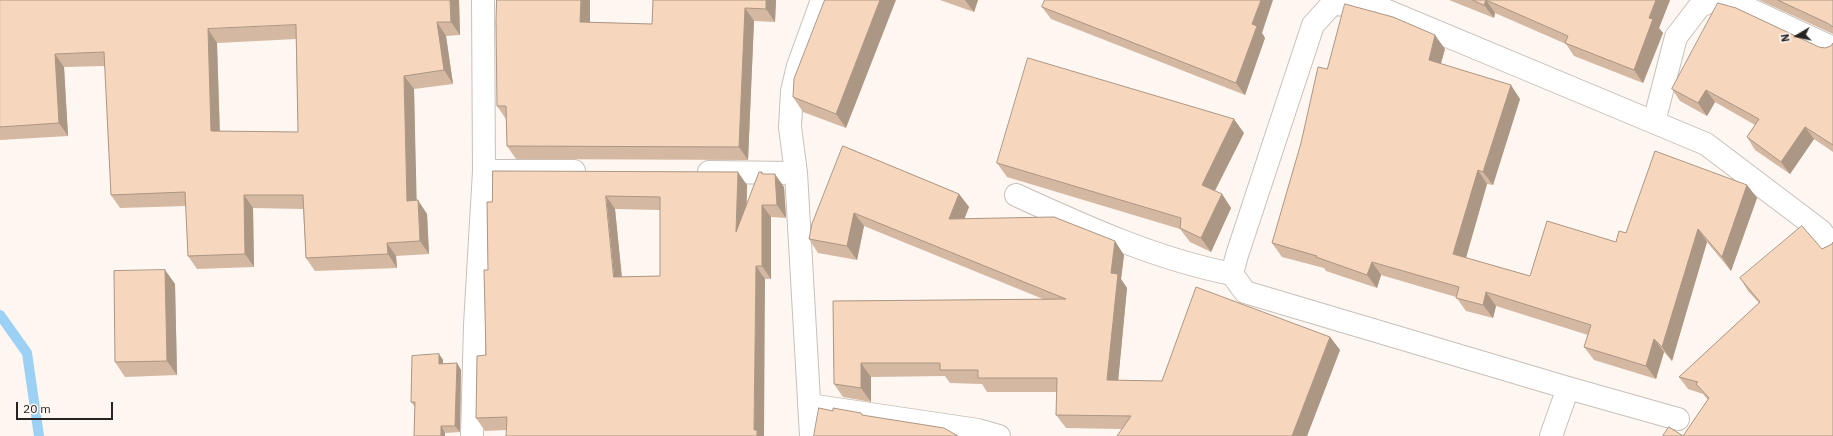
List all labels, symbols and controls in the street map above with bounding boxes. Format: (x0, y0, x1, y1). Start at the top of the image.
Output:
north arrow (1777, 16, 1817, 56)
text: N (1778, 33, 1793, 43)
scale bar (18, 394, 115, 420)
text: 20 m (23, 401, 51, 416)

